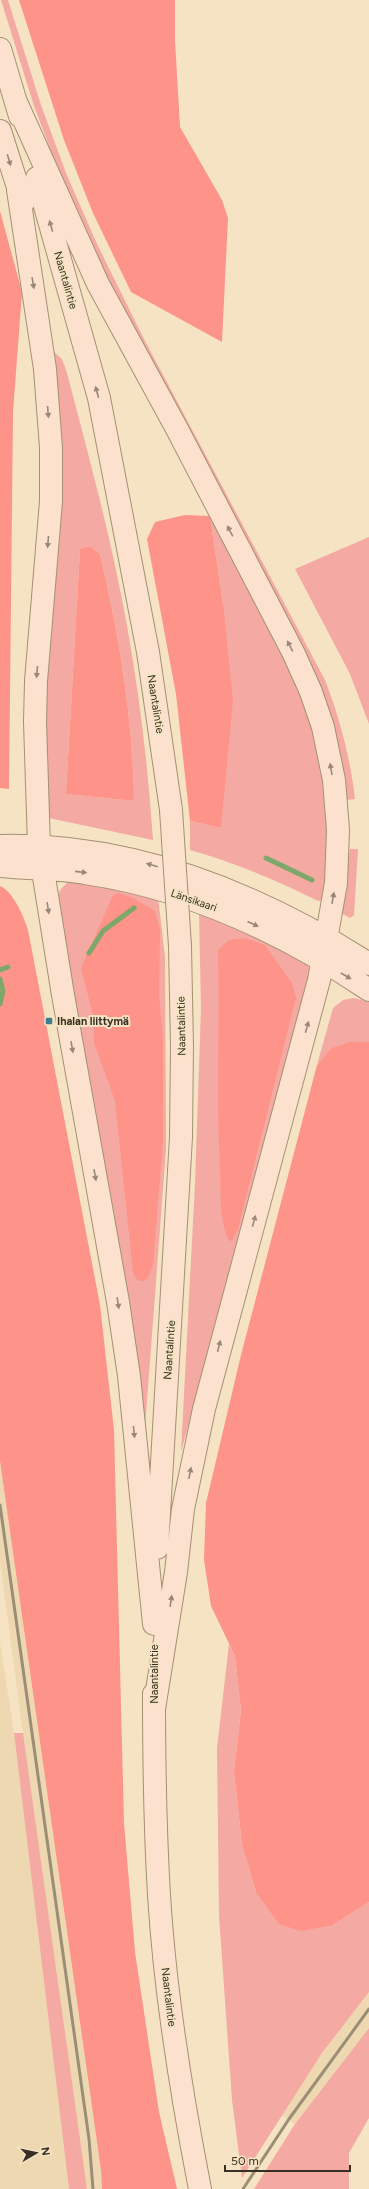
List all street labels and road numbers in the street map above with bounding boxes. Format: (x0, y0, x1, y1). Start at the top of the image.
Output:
street label: Naantalintie (51, 250, 80, 311)
street label: Naantalintie (144, 674, 167, 734)
street label: Länsikaari (169, 887, 219, 914)
street label: Naantalintie (174, 996, 189, 1056)
street label: Naantalintie (161, 1320, 178, 1380)
street label: Naantalintie (148, 1644, 161, 1704)
street label: Naantalintie (158, 1967, 179, 2027)

